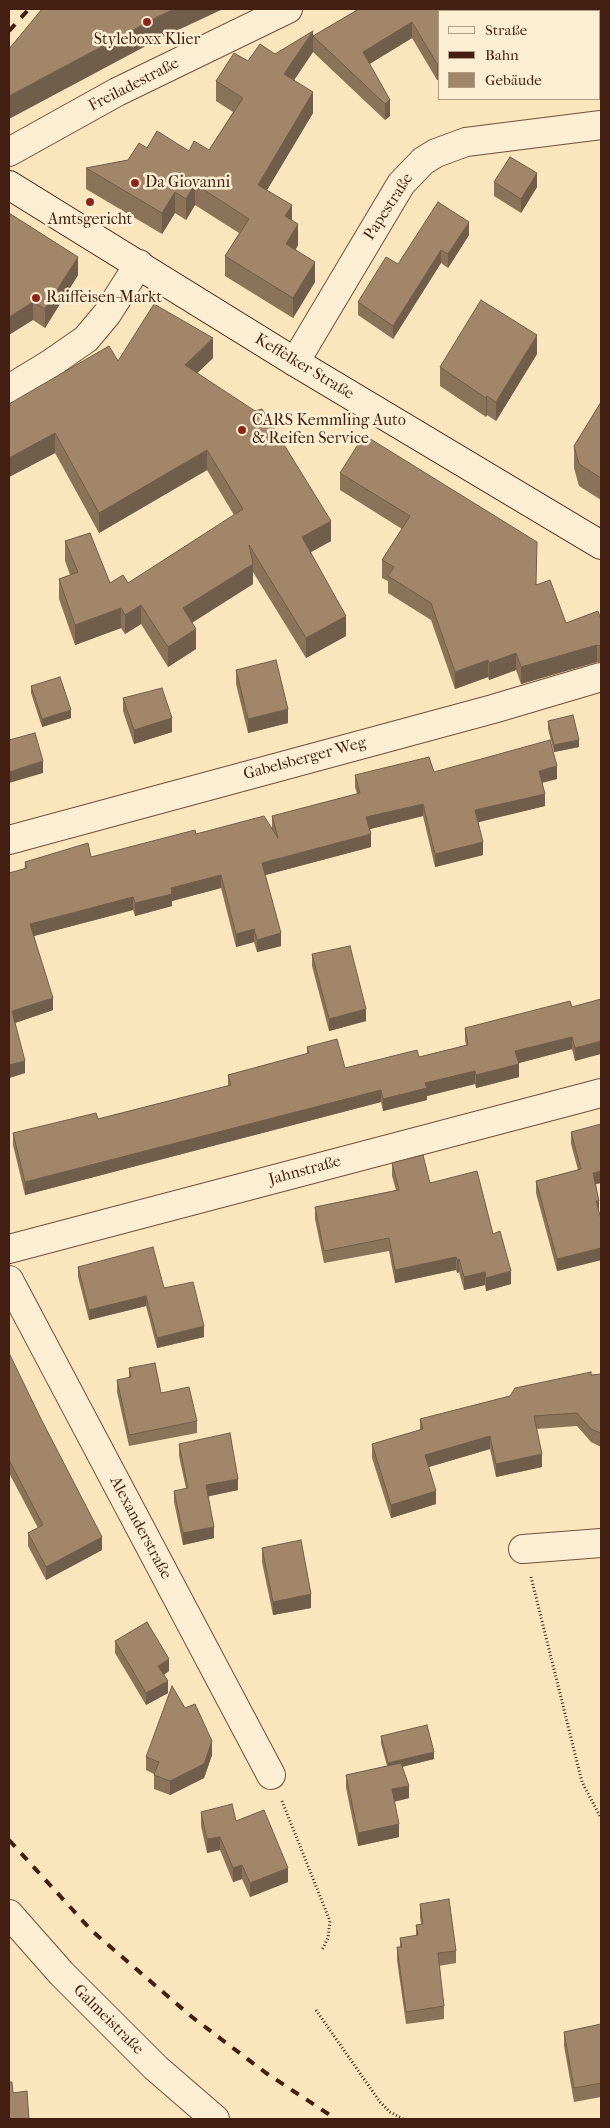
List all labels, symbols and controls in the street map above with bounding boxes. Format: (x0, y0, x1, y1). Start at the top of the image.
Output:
legend (438, 10, 600, 100)
marker: Styleboxx Klier (141, 16, 153, 28)
text: Straße (485, 21, 527, 39)
place label: Styleboxx Klier (94, 30, 200, 50)
text: Bahn (485, 46, 519, 64)
street label: Freiladestraße (86, 54, 182, 116)
text: Gebäude (485, 71, 542, 89)
street label: Papestraße (360, 170, 418, 244)
place label: Da Giovanni (145, 173, 230, 193)
marker: Da Giovanni (129, 177, 141, 189)
marker: Amtsgericht (84, 196, 96, 208)
place label: Amtsgericht (48, 210, 132, 230)
place label: Raiffeisen-Markt (46, 288, 162, 308)
marker: Raiffeisen-Markt (30, 292, 42, 304)
street label: Keffelker Straße (251, 330, 357, 404)
place label: CARS Kemmling Auto & Reifen Service (252, 411, 406, 449)
marker: CARS Kemmling Auto & Reifen Service (236, 424, 248, 436)
street label: Gabelsberger Weg (242, 733, 368, 785)
street label: Jahnstraße (267, 1152, 343, 1190)
street label: Alexanderstraße (105, 1473, 175, 1583)
street label: Galmeistraße (69, 1981, 147, 2059)

